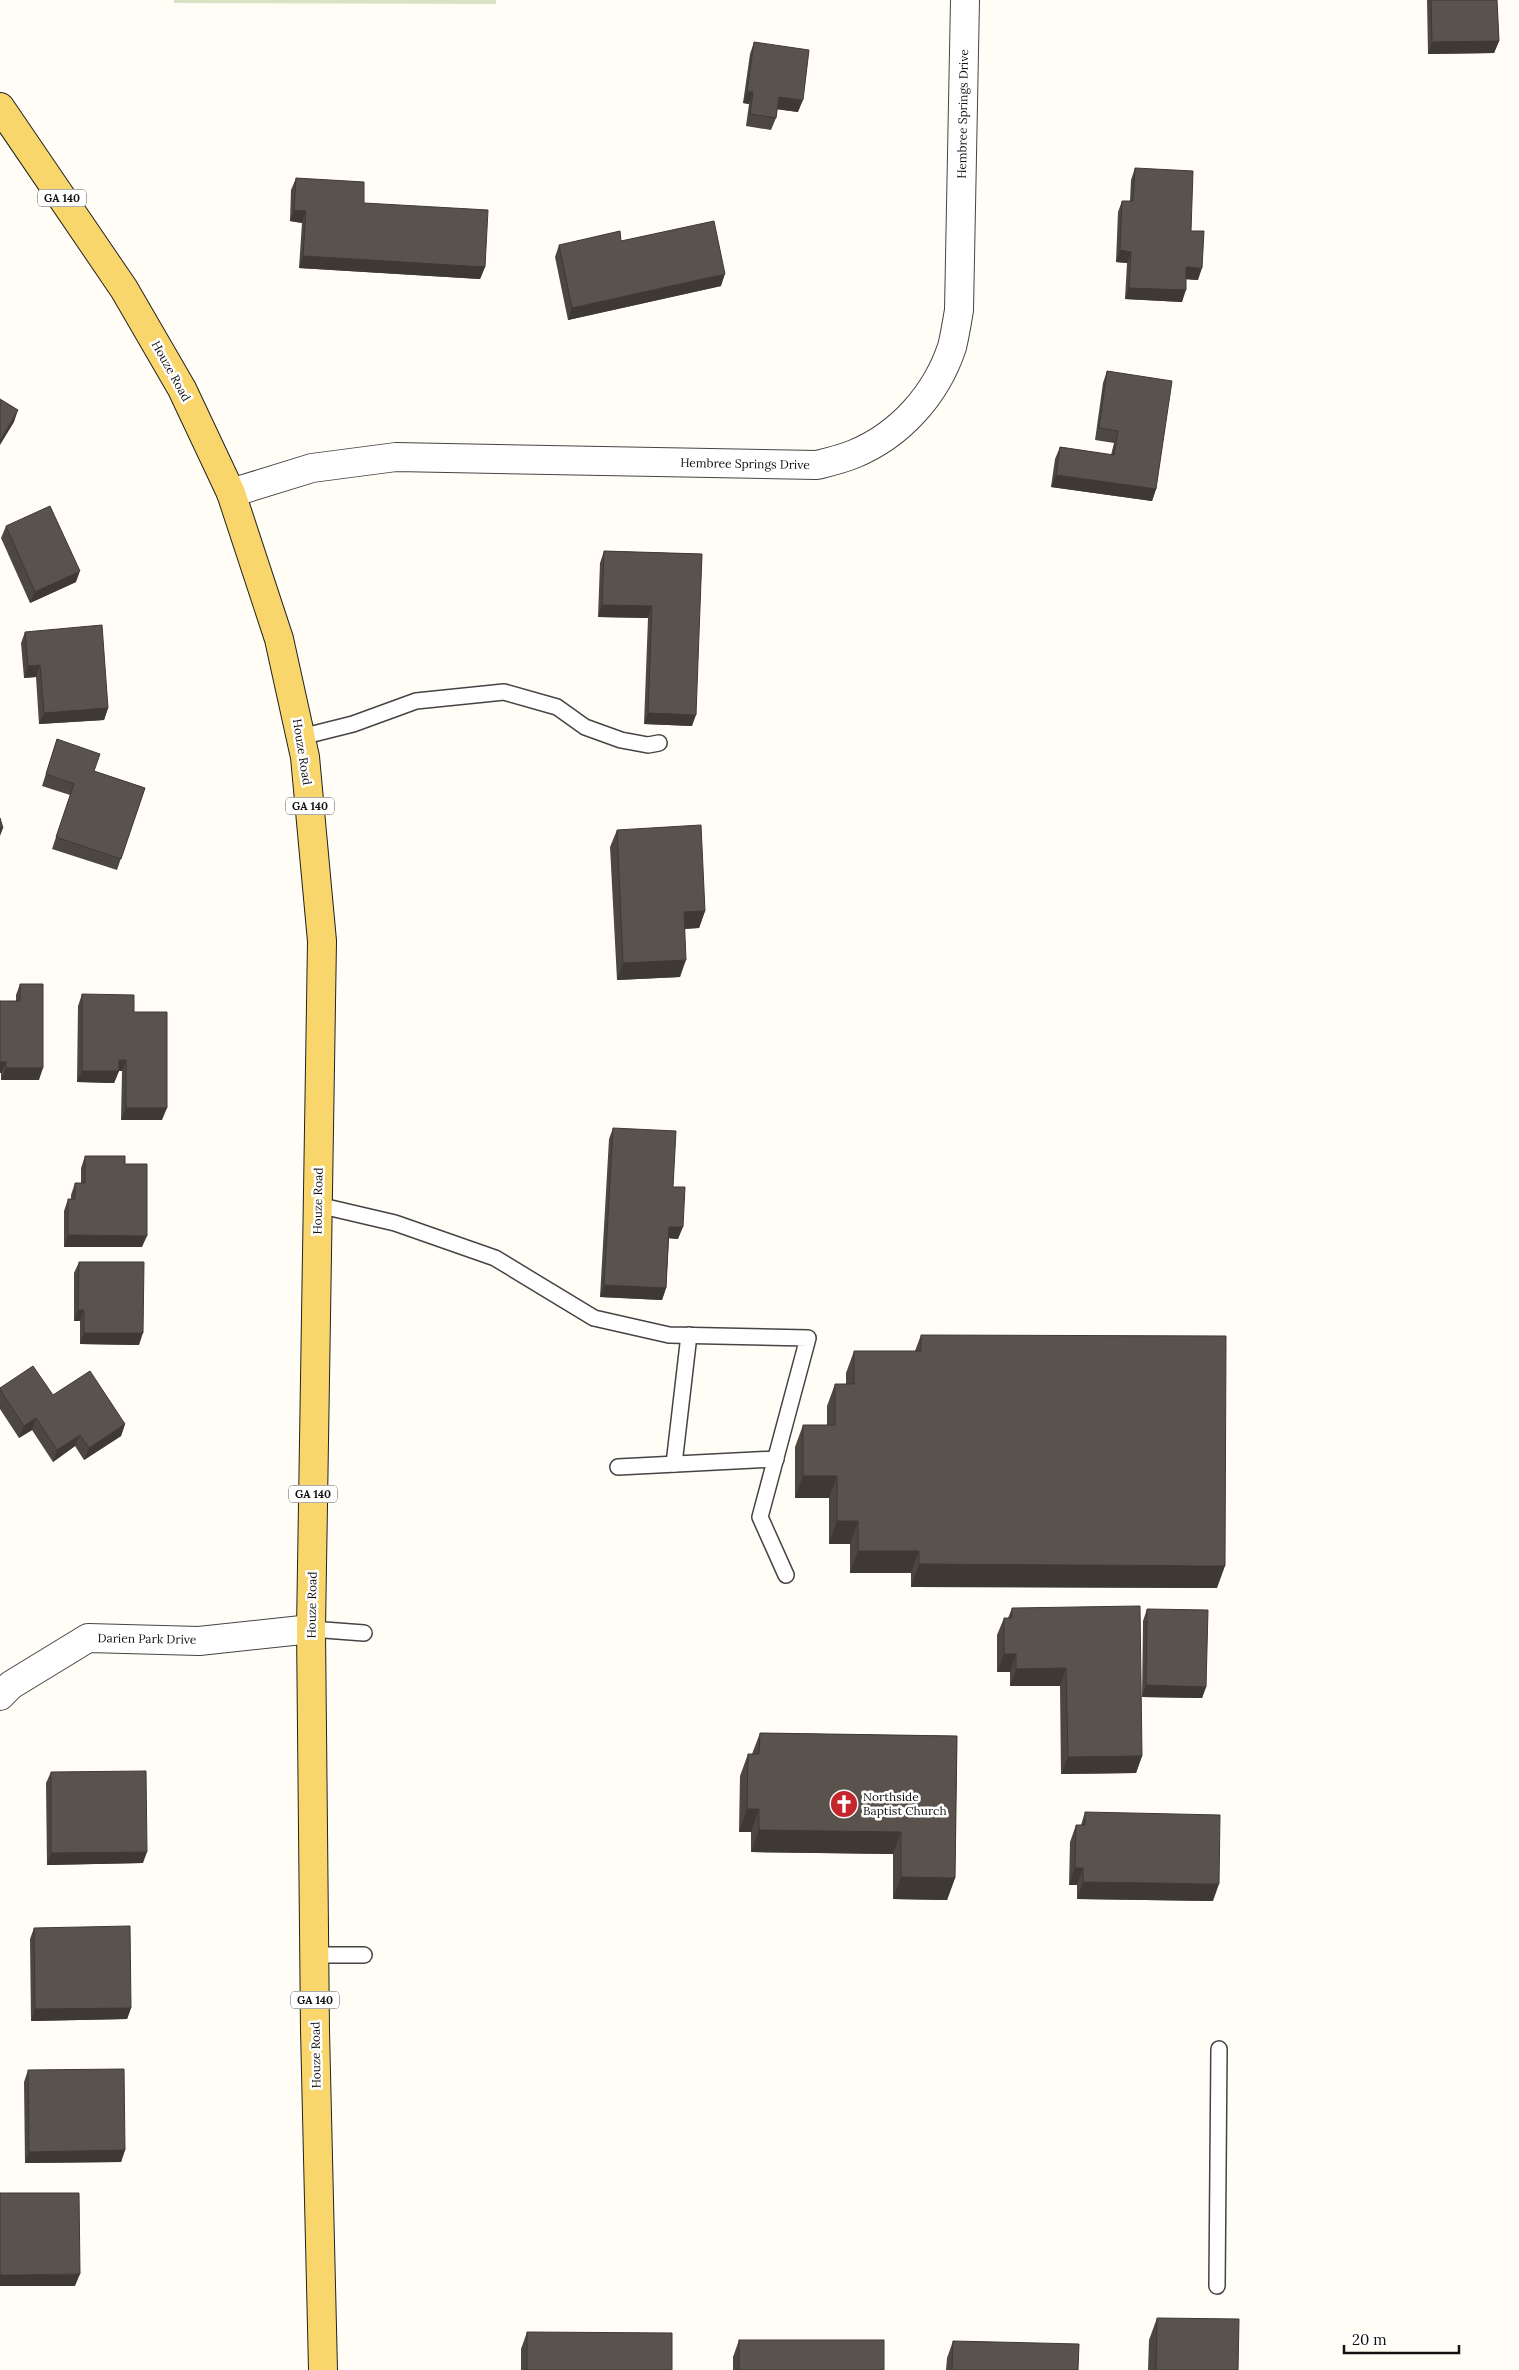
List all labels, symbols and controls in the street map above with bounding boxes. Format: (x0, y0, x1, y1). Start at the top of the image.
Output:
street label: Hembree Springs Drive (954, 49, 971, 179)
road number: GA 140 (38, 190, 86, 207)
street label: Houze Road (149, 338, 194, 404)
street label: Hembree Springs Drive (680, 455, 810, 472)
street label: Houze Road (290, 718, 315, 786)
road number: GA 140 (286, 798, 334, 814)
street label: Houze Road (309, 1167, 326, 1235)
road number: GA 140 (289, 1486, 337, 1502)
street label: Houze Road (303, 1571, 320, 1639)
street label: Darien Park Drive (98, 1630, 197, 1647)
church icon: Northside Baptist Church (829, 1789, 859, 1819)
place label: Northside Baptist Church (863, 1789, 947, 1818)
road number: GA 140 (291, 1992, 339, 2008)
street label: Houze Road (307, 2021, 324, 2089)
scale bar (1344, 2322, 1459, 2354)
text: 20 m (1352, 2330, 1387, 2349)

